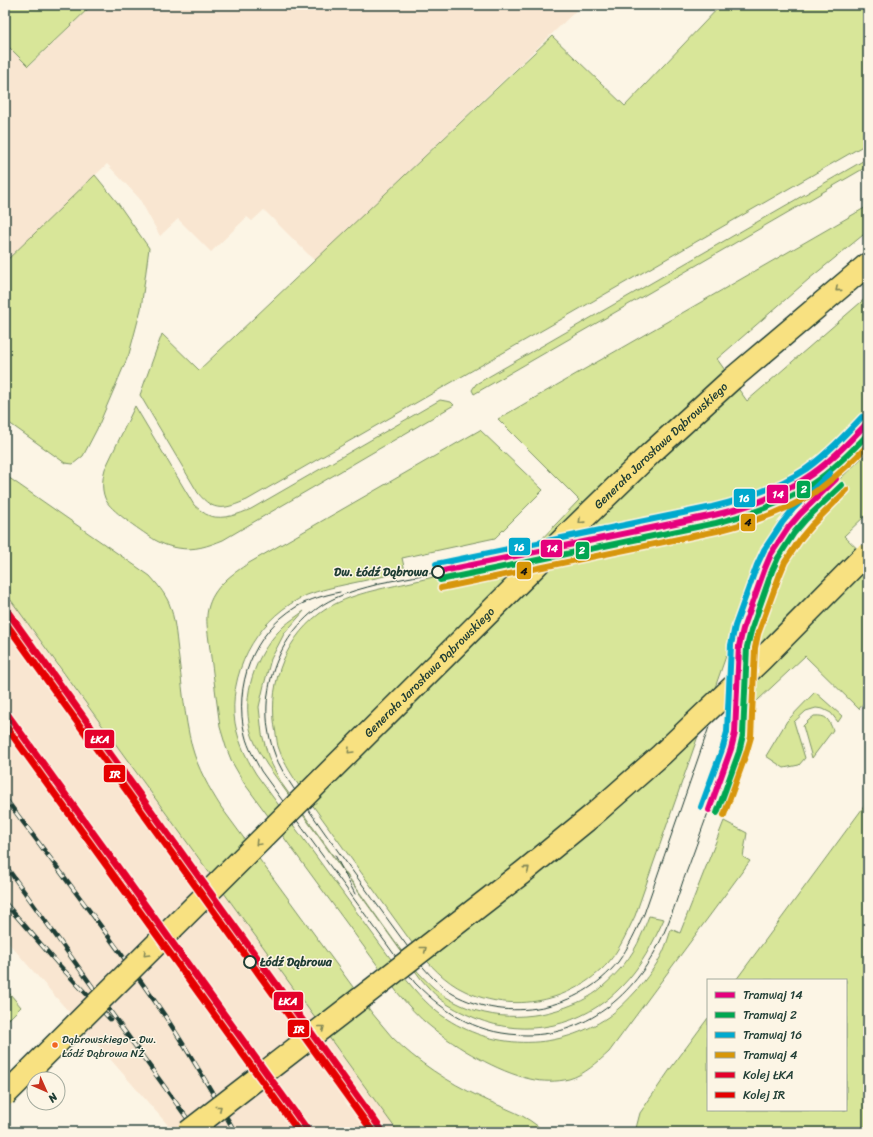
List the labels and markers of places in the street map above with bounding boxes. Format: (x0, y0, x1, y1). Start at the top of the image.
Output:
place label: Dw. Łódź Dąbrowa (334, 561, 429, 583)
marker: Dw. Łódź Dąbrowa (431, 565, 445, 579)
place label: Łódź Dąbrowa (259, 951, 333, 973)
marker: Łódź Dąbrowa (243, 955, 257, 969)
place label: Dąbrowskiego - Dw. Łódź Dąbrowa NŻ (62, 1030, 157, 1063)
marker: Dąbrowskiego - Dw. Łódź Dąbrowa NŻ (50, 1040, 60, 1050)

